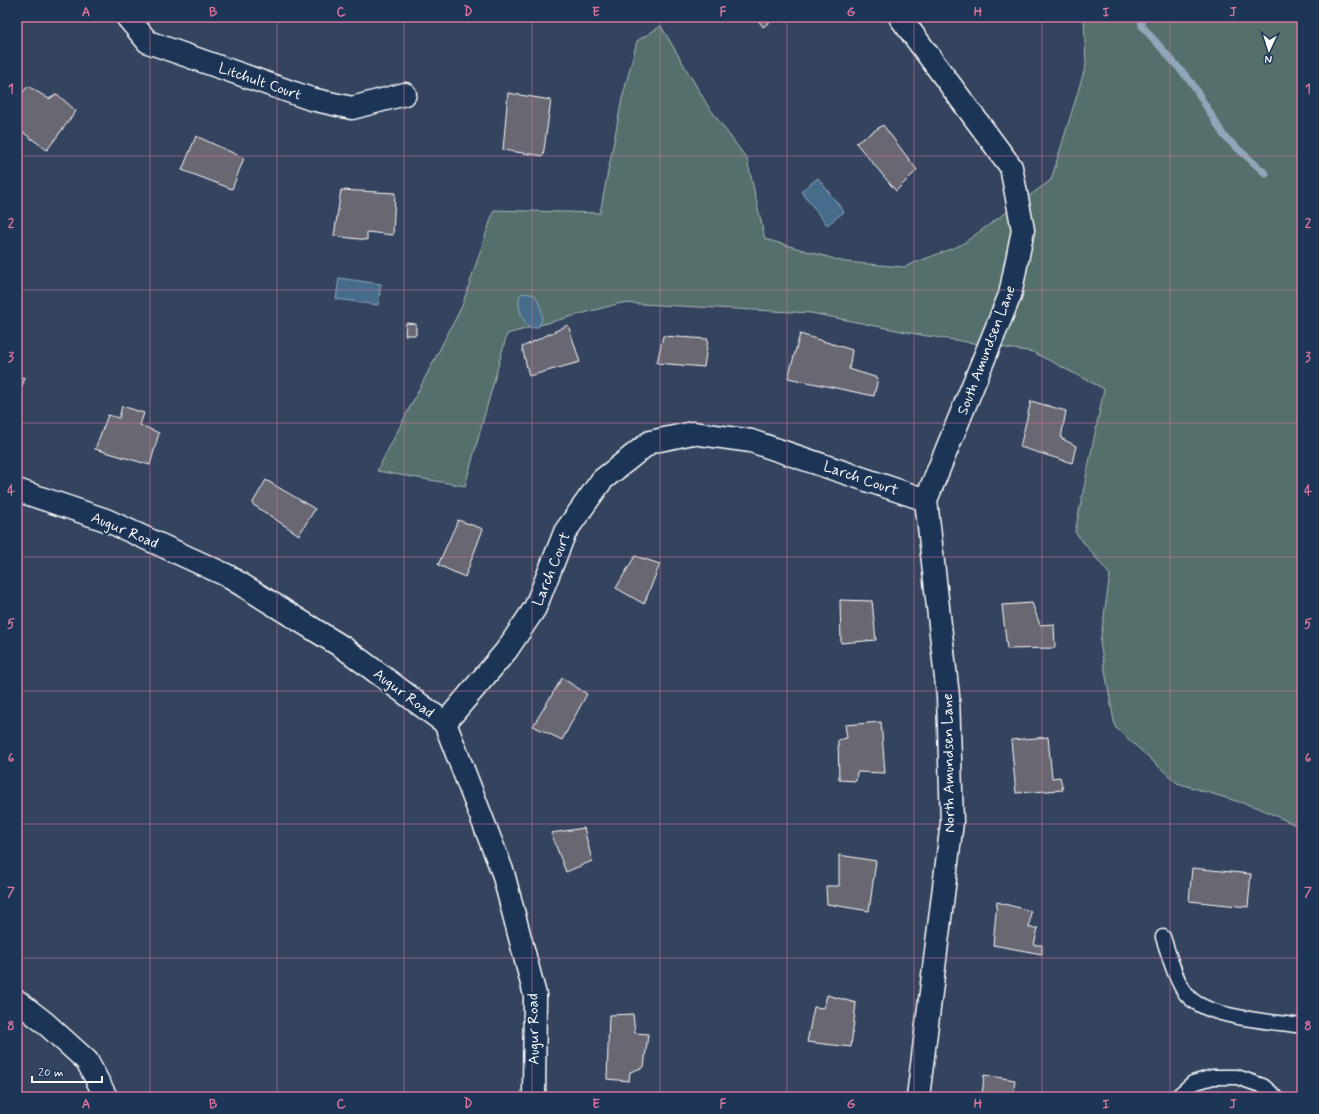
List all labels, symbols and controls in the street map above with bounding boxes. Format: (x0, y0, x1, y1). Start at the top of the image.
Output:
text: A (82, 4, 90, 21)
text: B (209, 4, 218, 21)
text: C (336, 4, 346, 21)
text: D (464, 4, 473, 21)
text: E (592, 4, 600, 21)
text: F (720, 4, 727, 21)
text: G (847, 4, 856, 21)
text: H (974, 4, 983, 21)
text: I (1103, 4, 1110, 21)
text: J (1229, 4, 1237, 21)
north arrow (1249, 30, 1289, 70)
text: N (1264, 52, 1273, 66)
street label: Litchult Court (216, 58, 304, 106)
text: 1 (8, 81, 14, 98)
text: 1 (1305, 81, 1311, 98)
text: 2 (8, 215, 15, 232)
text: 2 (1305, 215, 1312, 232)
street label: South Amundsen Lane (953, 282, 1021, 418)
text: 3 (8, 349, 14, 366)
text: 3 (1305, 349, 1311, 366)
street label: Larch Court (821, 457, 901, 501)
text: 4 (7, 483, 15, 500)
text: 4 (1304, 483, 1312, 500)
street label: Augur Road (88, 508, 162, 554)
street label: Larch Court (528, 529, 576, 609)
text: 5 (7, 616, 15, 633)
text: 5 (1304, 616, 1312, 633)
street label: Augur Road (369, 664, 438, 723)
street label: North Amundsen Lane (938, 693, 960, 833)
text: 6 (8, 750, 15, 767)
text: 6 (1305, 750, 1312, 767)
text: 7 (7, 884, 15, 901)
text: 7 (1304, 884, 1312, 901)
street label: Augur Road (523, 993, 545, 1065)
text: 8 (7, 1018, 15, 1035)
text: 8 (1304, 1018, 1312, 1035)
scale bar (32, 1058, 102, 1084)
text: 20 m (38, 1065, 64, 1081)
text: A (82, 1096, 90, 1113)
text: B (209, 1096, 218, 1113)
text: C (336, 1096, 346, 1113)
text: D (464, 1096, 473, 1113)
text: E (592, 1096, 600, 1113)
text: F (720, 1096, 727, 1113)
text: G (847, 1096, 856, 1113)
text: H (974, 1096, 983, 1113)
text: I (1103, 1096, 1110, 1113)
text: J (1229, 1096, 1237, 1113)

